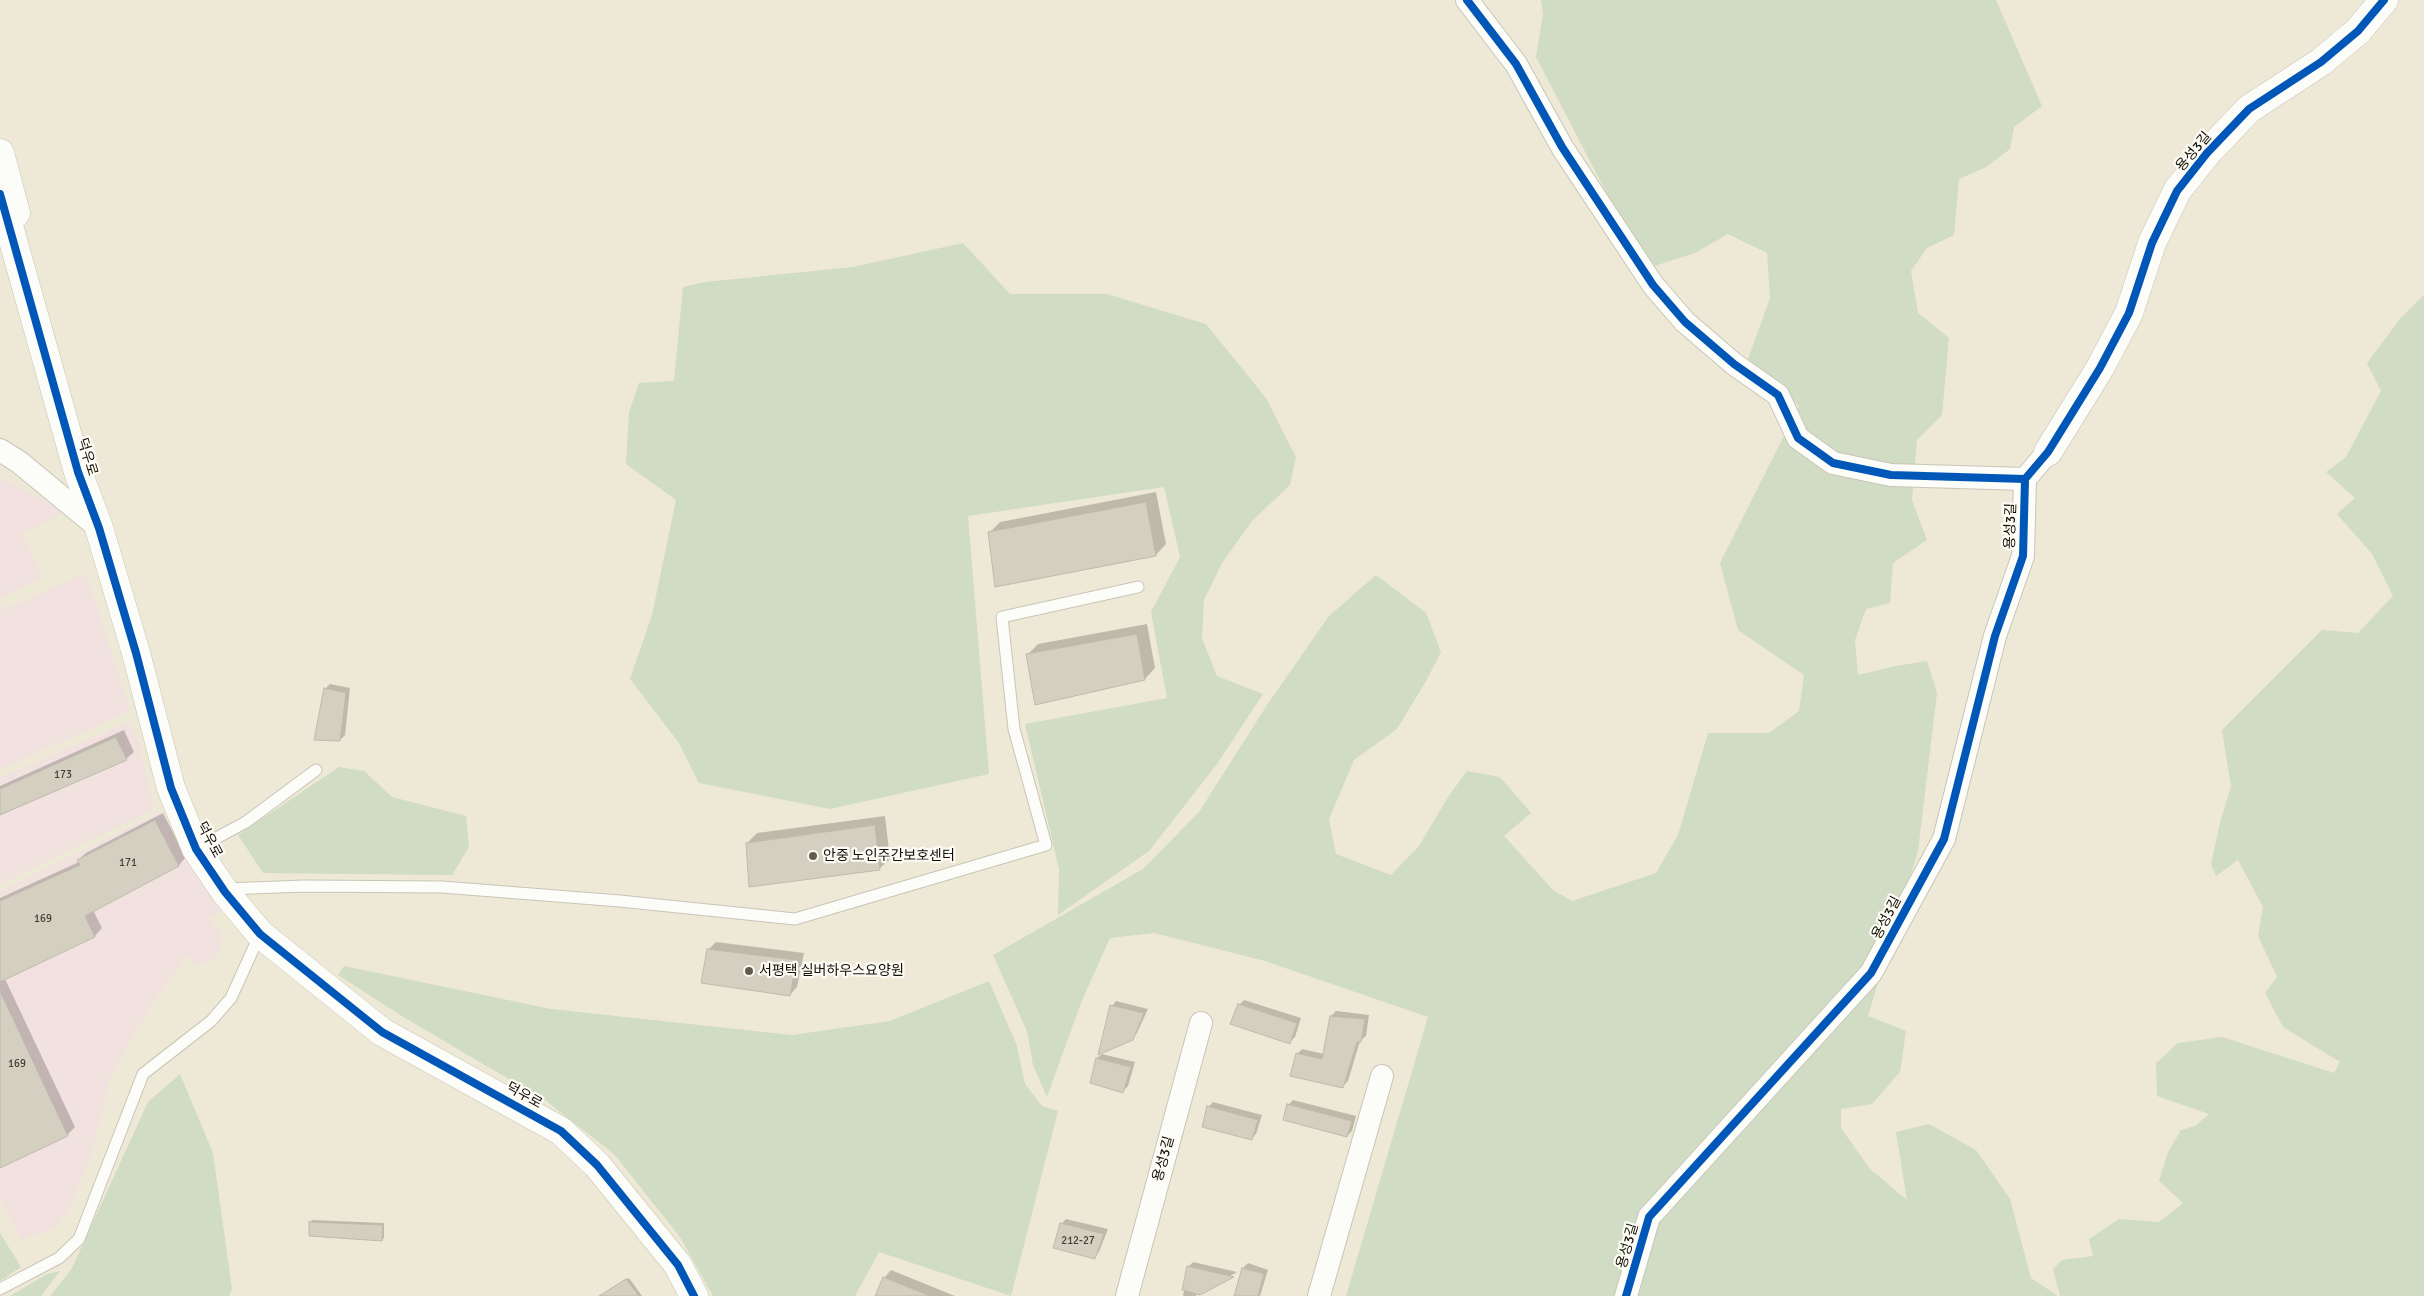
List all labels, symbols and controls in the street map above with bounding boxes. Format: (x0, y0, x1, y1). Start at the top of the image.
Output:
street label: 용성3길 (2173, 129, 2215, 175)
street label: 덕우로 (73, 436, 101, 478)
street label: 용성3길 (2002, 503, 2020, 549)
house number: 173 (54, 768, 72, 782)
street label: 덕우로 (193, 819, 225, 861)
place label: 안중 노인주간보호센터 (823, 848, 955, 864)
marker: 안중 노인주간보호센터 (807, 850, 819, 862)
house number: 171 (119, 856, 137, 870)
street label: 용성3길 (1869, 894, 1905, 942)
house number: 169 (34, 912, 52, 926)
place label: 서평택 실버하우스요양원 (759, 963, 904, 979)
marker: 서평택 실버하우스요양원 (743, 965, 755, 977)
house number: 169 (8, 1057, 26, 1071)
street label: 덕우로 (503, 1079, 545, 1113)
street label: 용성3길 (1150, 1135, 1178, 1183)
street label: 용성3길 (1614, 1221, 1642, 1271)
house number: 212-27 (1061, 1234, 1095, 1248)

